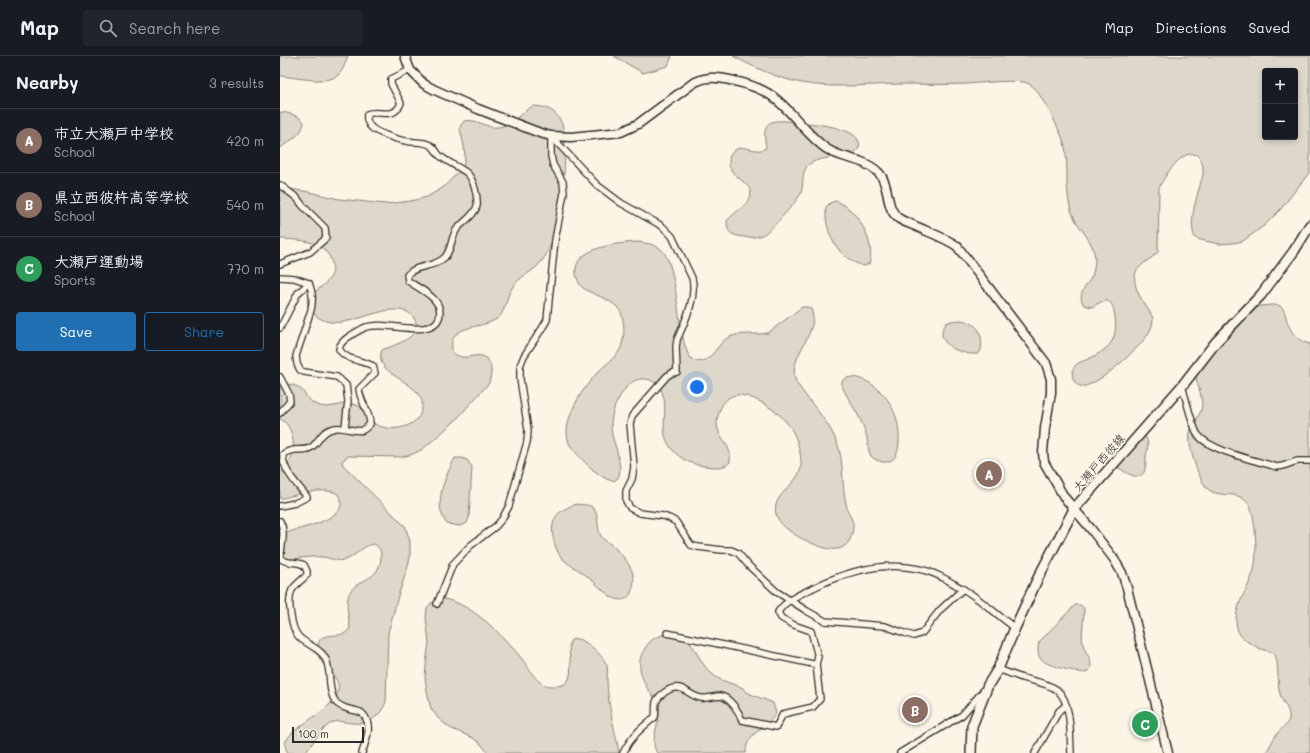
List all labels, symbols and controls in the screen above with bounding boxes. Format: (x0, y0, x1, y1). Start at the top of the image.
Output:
search box (83, 10, 363, 46)
text: Map (20, 15, 59, 40)
icon: search (97, 17, 119, 39)
text: Search here (129, 18, 220, 38)
text: Map (1105, 18, 1133, 37)
text: Directions (1155, 18, 1226, 37)
text: Saved (1248, 18, 1290, 37)
map controls (1262, 68, 1298, 140)
button: + (1262, 68, 1298, 104)
text: Nearby (16, 71, 78, 93)
text: 3 results (209, 74, 264, 91)
button: − (1262, 104, 1298, 140)
text: 市立大瀬戸中学校 (54, 123, 174, 143)
text: A (24, 132, 34, 149)
text: 420 m (227, 132, 264, 149)
text: School (54, 143, 95, 160)
text: 県立西彼杵高等学校 (54, 187, 189, 207)
text: B (25, 196, 33, 213)
text: 540 m (226, 196, 264, 213)
text: School (54, 207, 95, 224)
text: 大瀬戸運動場 (54, 251, 144, 271)
text: C (24, 260, 34, 277)
text: 770 m (227, 260, 264, 277)
text: Sports (54, 271, 96, 288)
button: Save (16, 312, 136, 351)
button: Share (144, 312, 264, 351)
your location (687, 377, 707, 397)
street label: 大瀬戸西彼線 (1069, 430, 1128, 495)
pin: A (976, 459, 1002, 489)
pin: B (902, 695, 928, 725)
pin: C (1132, 709, 1158, 739)
scale bar (292, 725, 364, 744)
text: 100 m (298, 726, 329, 741)

